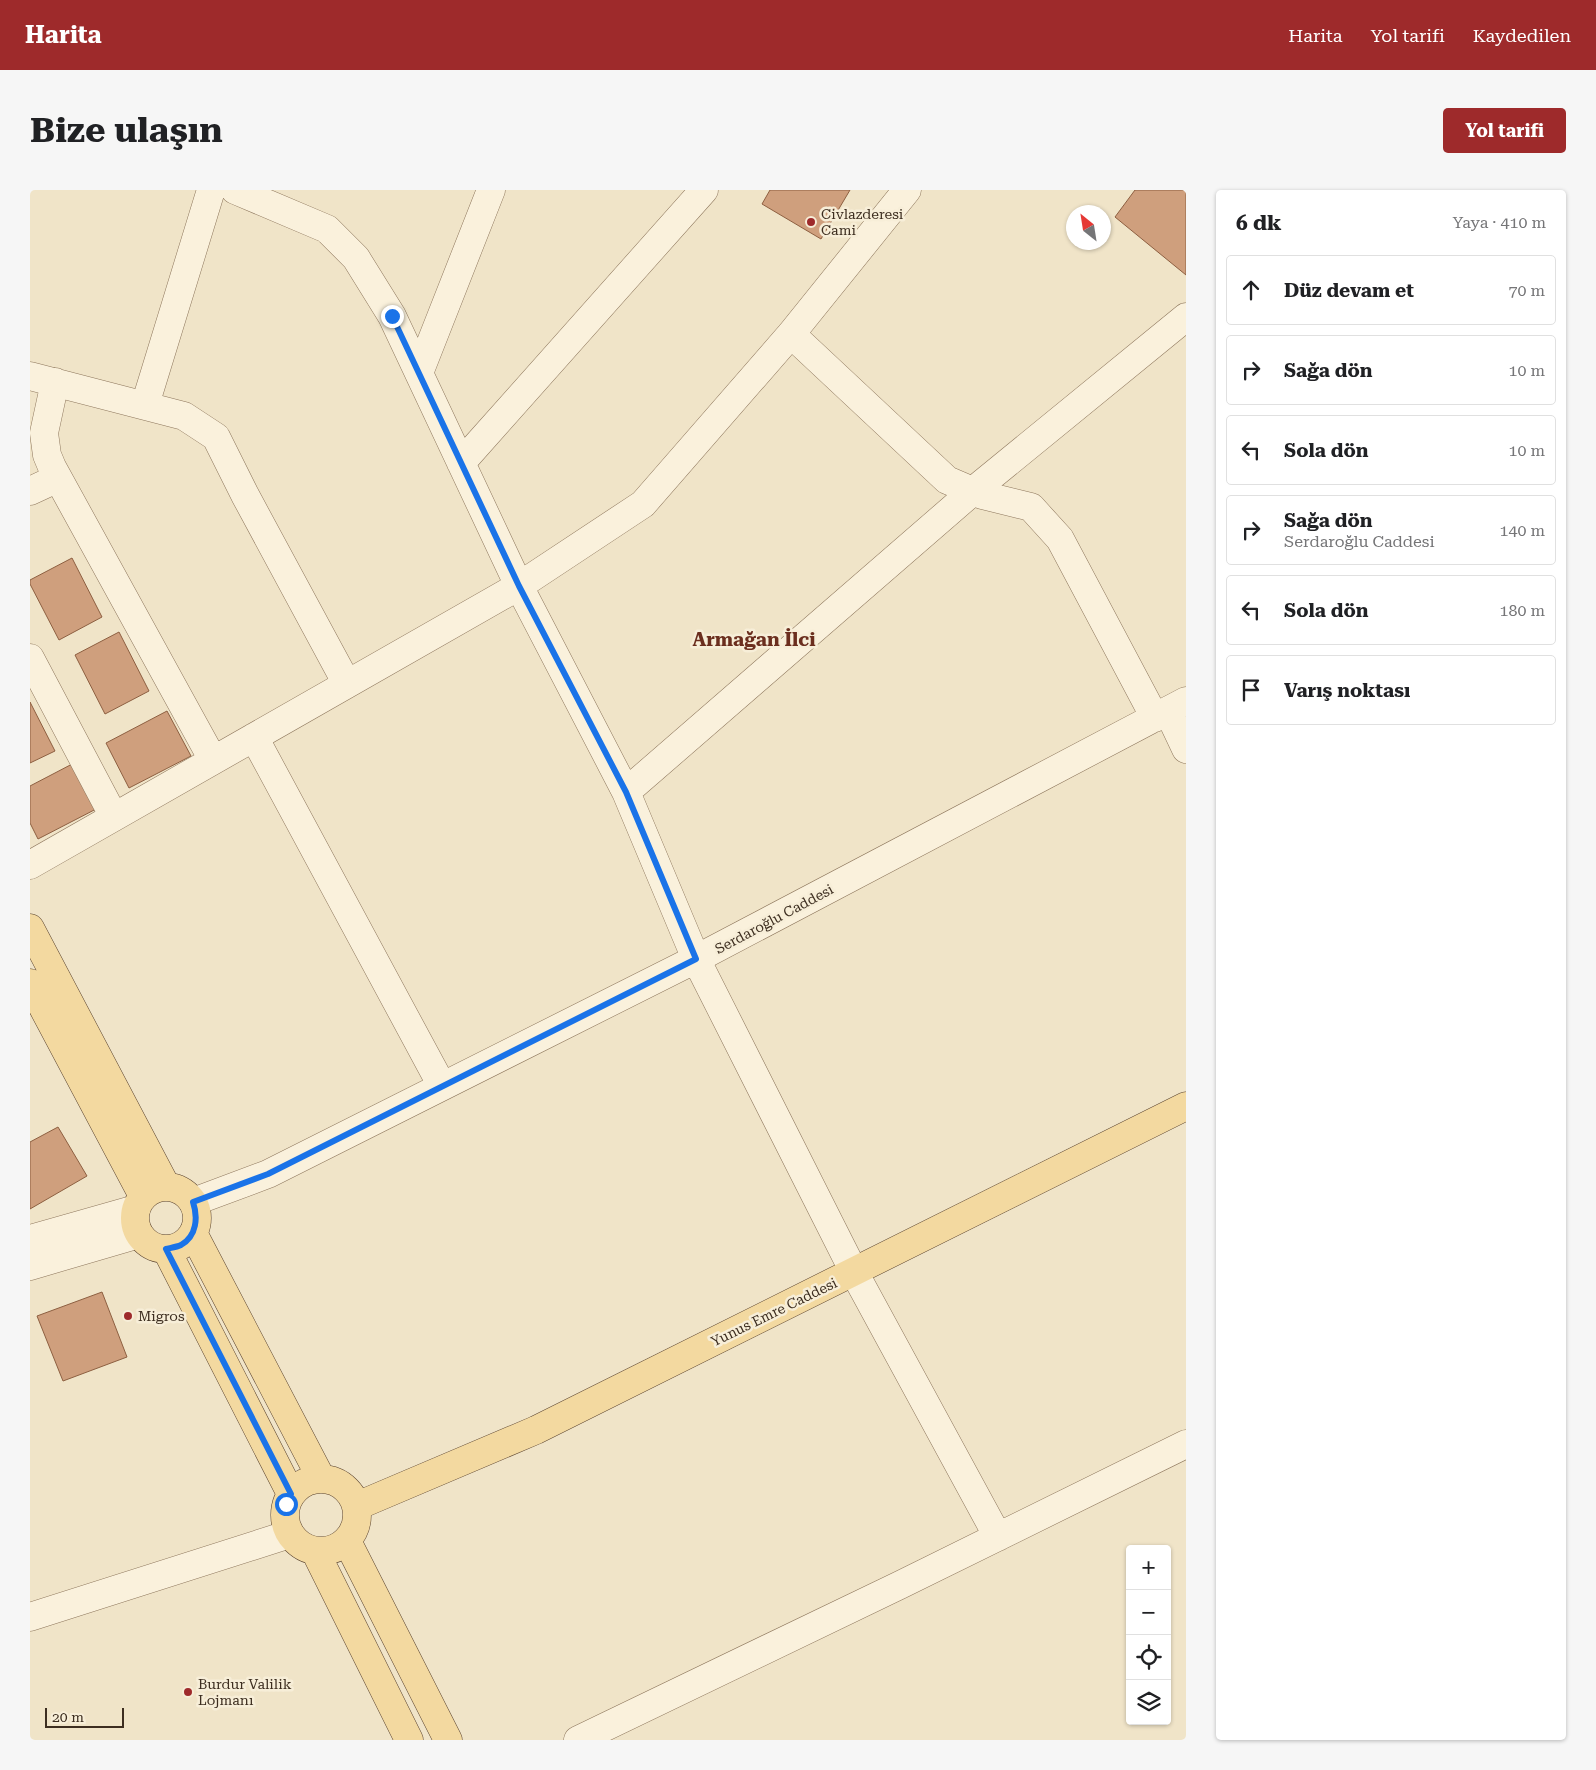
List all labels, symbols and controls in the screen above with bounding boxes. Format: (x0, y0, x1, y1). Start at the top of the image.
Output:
text: Harita (25, 21, 102, 49)
text: Harita (1288, 25, 1342, 46)
text: Yol tarifi (1370, 25, 1445, 46)
text: Kaydedilen (1473, 25, 1571, 46)
button: Yol tarifi (1443, 108, 1566, 153)
text: Bize ulaşın (30, 110, 223, 151)
north arrow (1066, 205, 1111, 250)
place label: Civlazderesi Cami (821, 206, 904, 238)
text: 6 dk (1236, 211, 1282, 235)
text: Yaya · 410 m (1453, 213, 1546, 232)
marker: Civlazderesi Cami (805, 216, 817, 228)
icon: ahead (1237, 276, 1265, 304)
text: Düz devam et (1284, 279, 1414, 302)
text: 70 m (1508, 281, 1545, 300)
route end (381, 305, 404, 328)
icon: right (1237, 356, 1265, 384)
text: Sağa dön (1284, 359, 1372, 382)
text: 10 m (1508, 361, 1545, 380)
icon: left (1237, 436, 1265, 464)
text: Sola dön (1284, 439, 1369, 462)
text: 10 m (1508, 441, 1545, 460)
text: Sağa dön (1284, 509, 1372, 532)
icon: right (1237, 516, 1265, 544)
text: 140 m (1499, 521, 1545, 540)
text: Serdaroğlu Caddesi (1284, 532, 1435, 551)
icon: left (1237, 596, 1265, 624)
text: Sola dön (1284, 599, 1369, 622)
text: 180 m (1499, 601, 1545, 620)
district label: Armağan İlci (692, 628, 816, 651)
icon: arrive (1237, 676, 1265, 704)
text: Varış noktası (1284, 679, 1410, 702)
street label: Serdaroğlu Caddesi (712, 881, 836, 957)
street label: Yunus Emre Caddesi (708, 1274, 840, 1349)
place label: Migros (138, 1308, 185, 1324)
marker: Migros (122, 1310, 134, 1322)
route start (275, 1493, 298, 1516)
map controls (1126, 1545, 1171, 1725)
button: + (1126, 1545, 1171, 1590)
button: − (1126, 1590, 1171, 1635)
button: locate (1126, 1635, 1171, 1680)
place label: Burdur Valilik Lojmanı (198, 1676, 292, 1708)
button: layers (1126, 1680, 1171, 1725)
marker: Burdur Valilik Lojmanı (182, 1686, 194, 1698)
scale bar (45, 1705, 124, 1728)
text: 20 m (52, 1709, 84, 1725)

